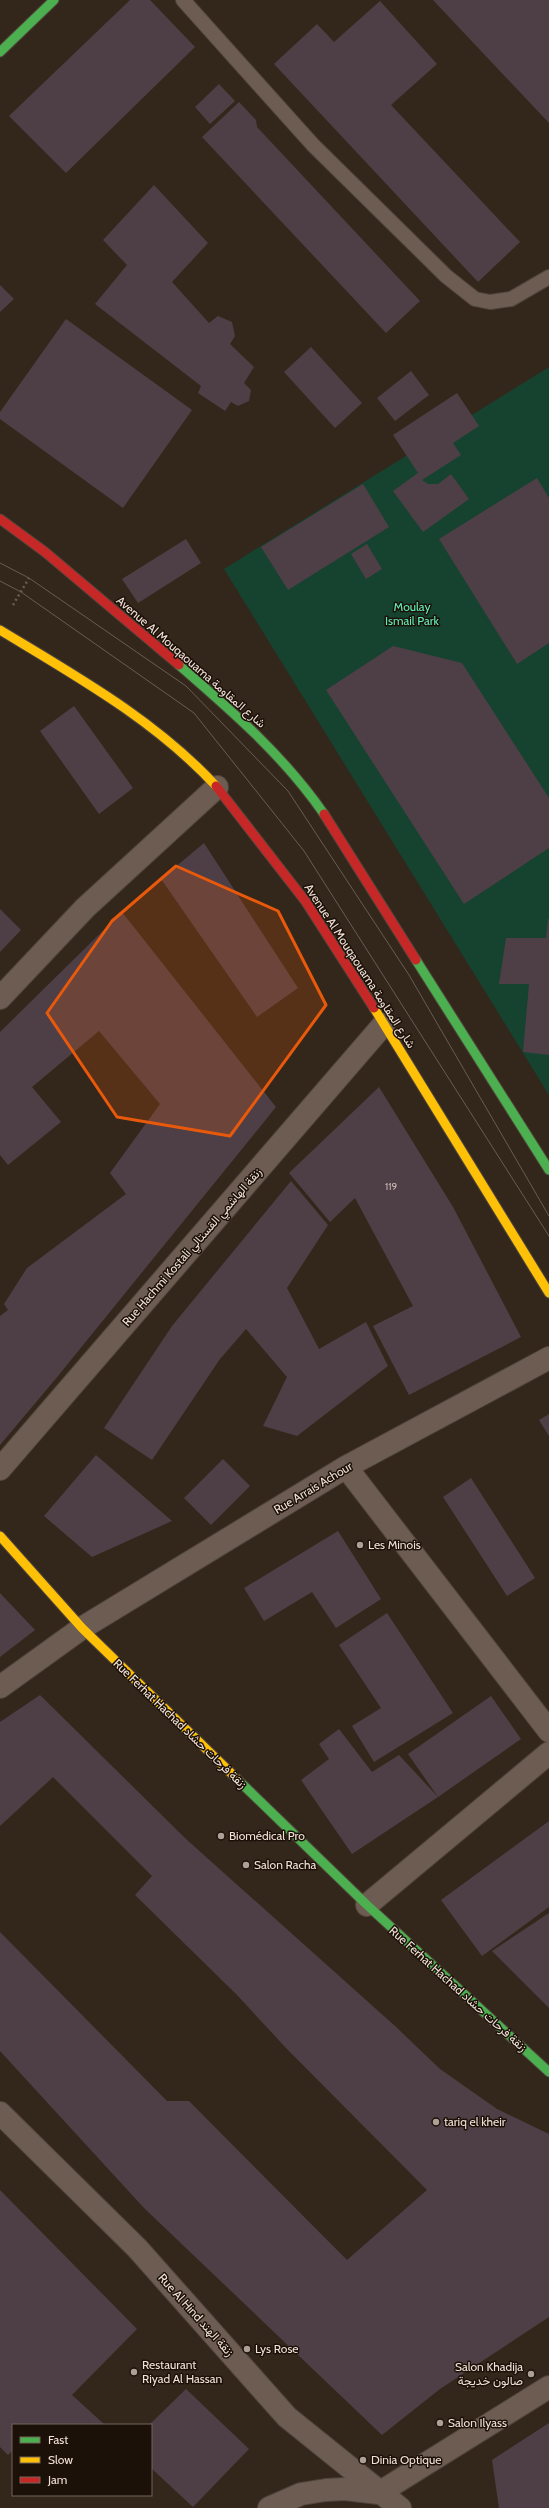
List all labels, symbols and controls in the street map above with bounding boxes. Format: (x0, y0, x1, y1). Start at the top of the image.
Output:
street label: Avenue Al Mouqaouama شارع المقاومة (112, 593, 269, 732)
park label: Moulay Ismail Park (385, 599, 440, 628)
street label: Avenue Al Mouqaouama شارع المقاومة (300, 881, 419, 1052)
street label: Rue Hachmi Kostali زنقة الهاشمي القستالي (119, 1164, 267, 1331)
house number: 119 (385, 1180, 397, 1193)
street label: Rue Arrais Achour (271, 1458, 355, 1517)
place label: Les Minois (368, 1537, 421, 1552)
marker: Les Minois (355, 1540, 365, 1550)
street label: Rue Ferhat Hachad زنقة فرحات حشاد (110, 1656, 250, 1792)
place label: Biomédical Pro (229, 1828, 305, 1843)
marker: Biomédical Pro (216, 1831, 226, 1841)
place label: Salon Racha (254, 1857, 316, 1872)
marker: Salon Racha (241, 1860, 251, 1870)
street label: Rue Ferhat Hachad زنقة فرحات حشاد (386, 1923, 530, 2055)
place label: tariq el kheir (444, 2114, 506, 2129)
marker: tariq el kheir (431, 2117, 441, 2127)
street label: Rue Al Hind زنقة الهند (154, 2270, 238, 2360)
place label: Lys Rose (255, 2341, 299, 2356)
marker: Lys Rose (242, 2344, 252, 2354)
place label: Restaurant Riyad Al Hassan (142, 2357, 222, 2386)
place label: Salon Khadija صالون خديجة (455, 2359, 523, 2389)
marker: Restaurant Riyad Al Hassan (129, 2367, 139, 2377)
marker: Salon Khadija صالون خديجة (526, 2369, 536, 2379)
place label: Salon Ilyass (448, 2415, 507, 2430)
marker: Salon Ilyass (435, 2418, 445, 2428)
legend (12, 2424, 152, 2496)
text: Fast (48, 2432, 68, 2447)
text: Slow (48, 2452, 73, 2467)
place label: Dinia Optique (371, 2452, 441, 2467)
marker: Dinia Optique (358, 2455, 368, 2465)
text: Jam (47, 2472, 67, 2487)

